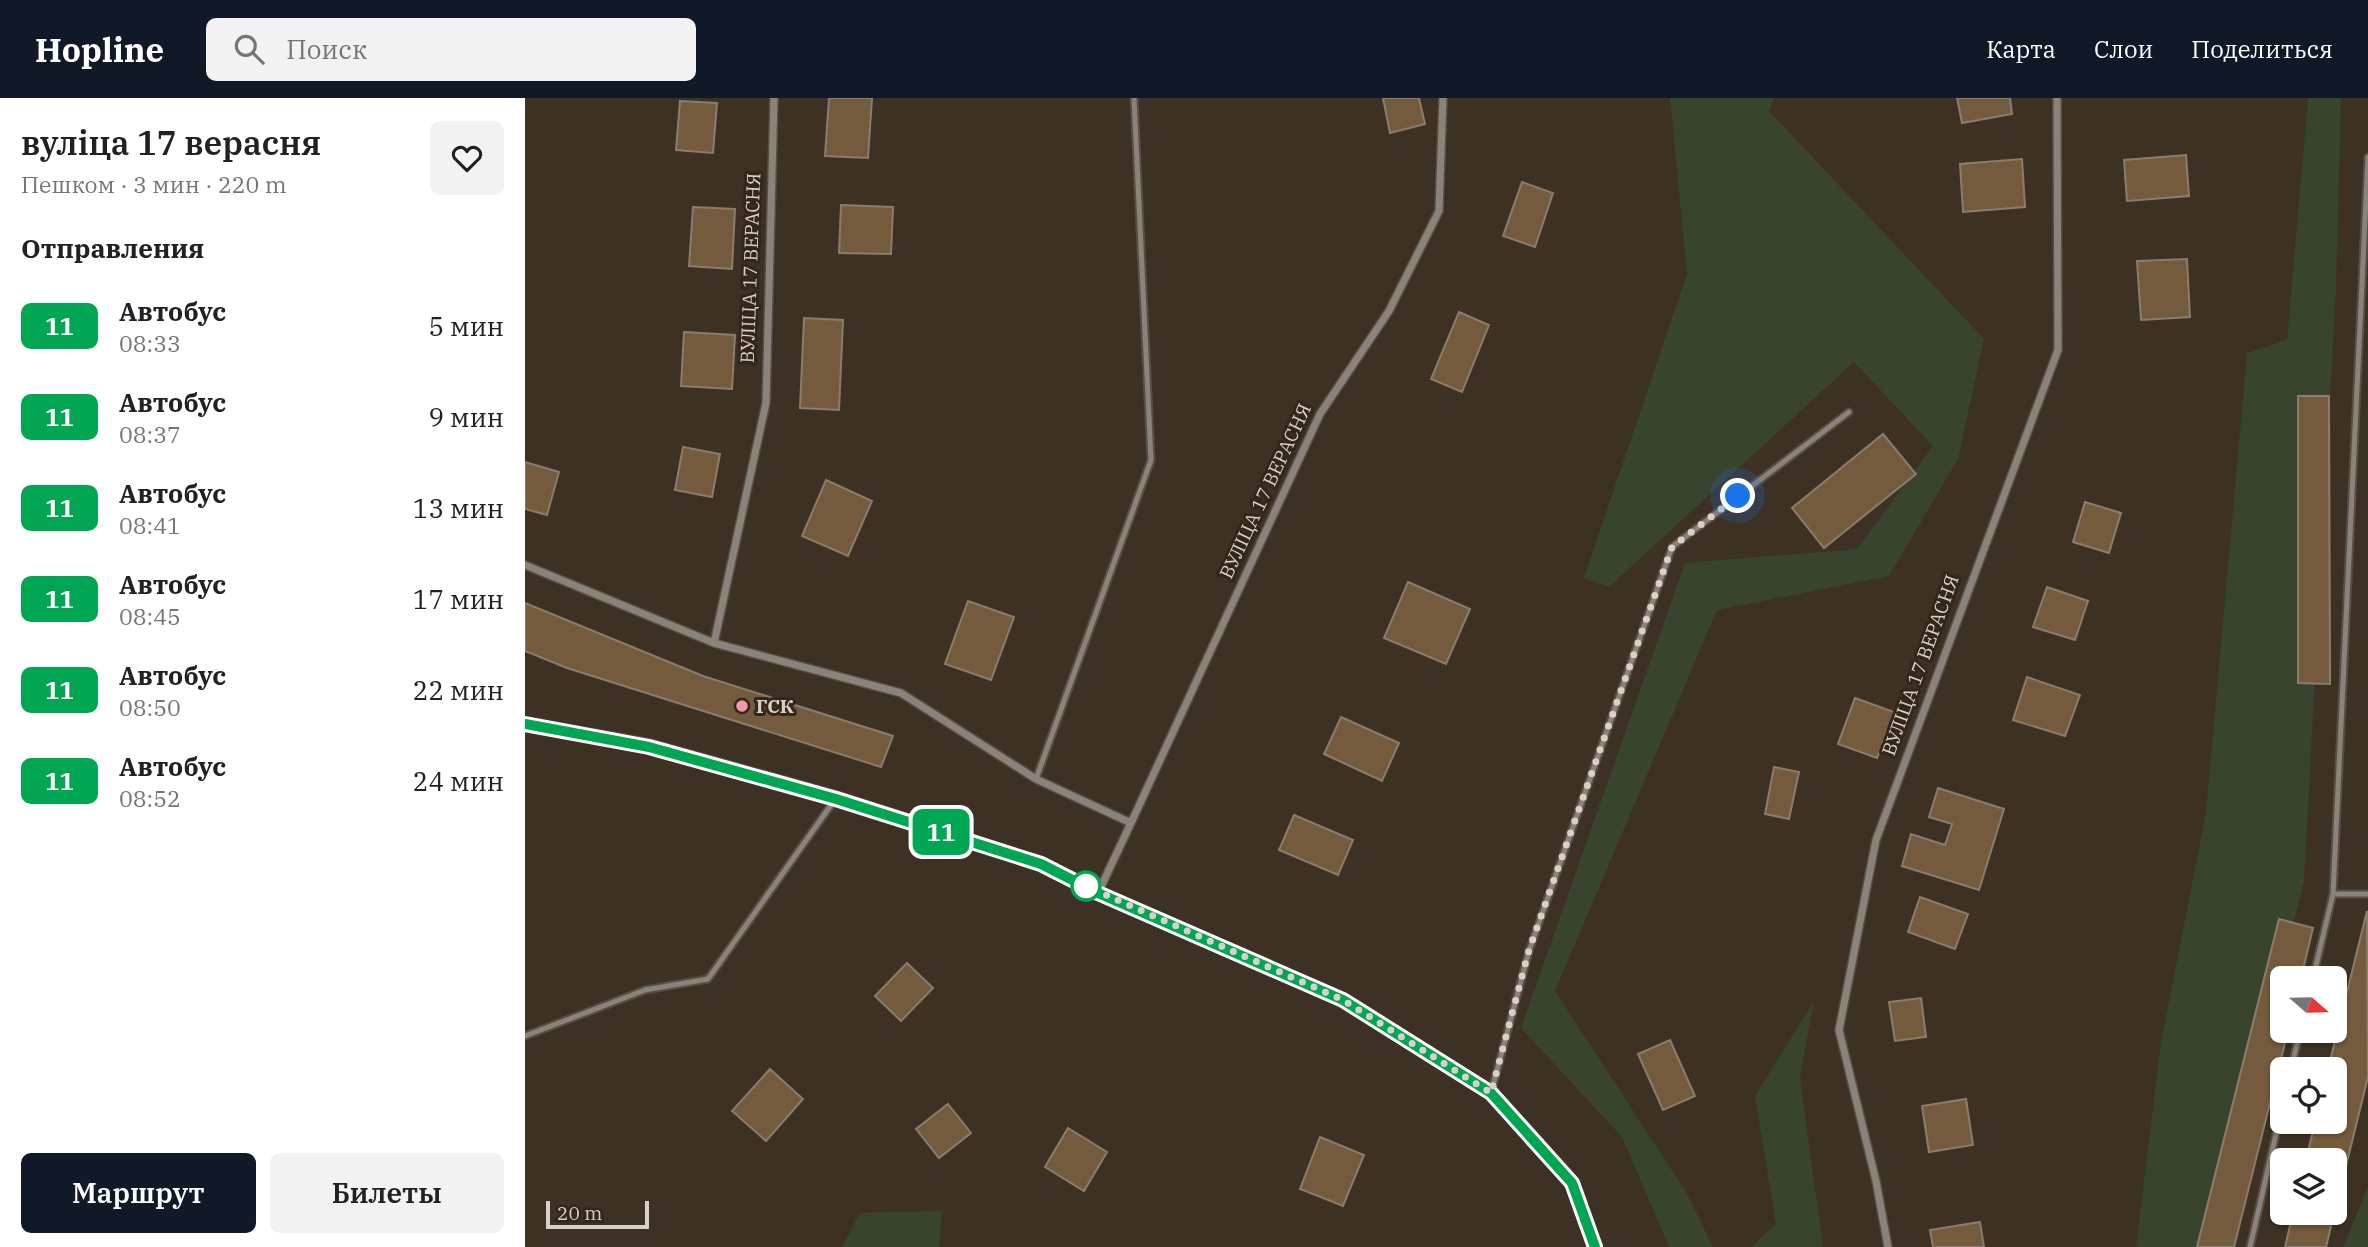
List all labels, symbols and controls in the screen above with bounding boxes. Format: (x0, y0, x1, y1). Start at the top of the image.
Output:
search box (206, 18, 696, 81)
text: Hopline (35, 28, 164, 71)
icon: search (230, 30, 268, 68)
text: Поиск (286, 32, 367, 66)
text: Карта (1986, 33, 2056, 65)
text: Слои (2094, 33, 2153, 65)
text: Поделиться (2191, 33, 2333, 65)
text: вуліца 17 верасня (21, 121, 321, 164)
button: heart (430, 121, 504, 195)
text: Пешком · 3 мин · 220 m (21, 169, 287, 199)
street label: ВУЛІЦА 17 ВЕРАСНЯ (735, 172, 765, 364)
text: Отправления (21, 231, 204, 265)
text: Автобус (119, 294, 226, 328)
text: 5 мин (428, 309, 504, 343)
text: 11 (45, 310, 74, 342)
text: 08:33 (119, 328, 181, 358)
text: Автобус (119, 385, 226, 419)
text: 9 мин (428, 400, 504, 434)
street label: ВУЛІЦА 17 ВЕРАСНЯ (1214, 400, 1316, 582)
text: 11 (45, 401, 74, 433)
text: 08:37 (119, 419, 181, 449)
text: Автобус (119, 476, 226, 510)
your location (1720, 478, 1755, 513)
text: 13 мин (413, 491, 504, 525)
text: 11 (45, 492, 74, 524)
text: 08:41 (119, 510, 181, 540)
text: Автобус (119, 567, 226, 601)
street label: ВУЛІЦА 17 ВЕРАСНЯ (1876, 571, 1964, 759)
text: 17 мин (413, 582, 504, 616)
text: 11 (45, 583, 74, 615)
text: 08:45 (119, 601, 181, 631)
text: Автобус (119, 658, 226, 692)
text: 22 мин (413, 673, 504, 707)
text: 11 (45, 674, 74, 706)
text: 08:50 (119, 692, 181, 722)
place label: ГСК (756, 694, 794, 718)
marker: ГСК (734, 698, 750, 714)
text: Автобус (119, 749, 226, 783)
text: 24 мин (413, 764, 504, 798)
text: 11 (45, 765, 74, 797)
text: 08:52 (119, 783, 181, 813)
line badge: 11 (909, 809, 973, 855)
text: 11 (927, 816, 955, 848)
unlabelled marker (1071, 871, 1101, 901)
north arrow (2270, 966, 2347, 1043)
map controls (2270, 966, 2347, 1225)
button: locate (2270, 1057, 2347, 1134)
button: layers (2270, 1148, 2347, 1225)
button: Маршрут (21, 1153, 256, 1233)
button: Билеты (270, 1153, 504, 1233)
scale bar (546, 1198, 649, 1230)
text: 20 m (557, 1201, 602, 1225)

